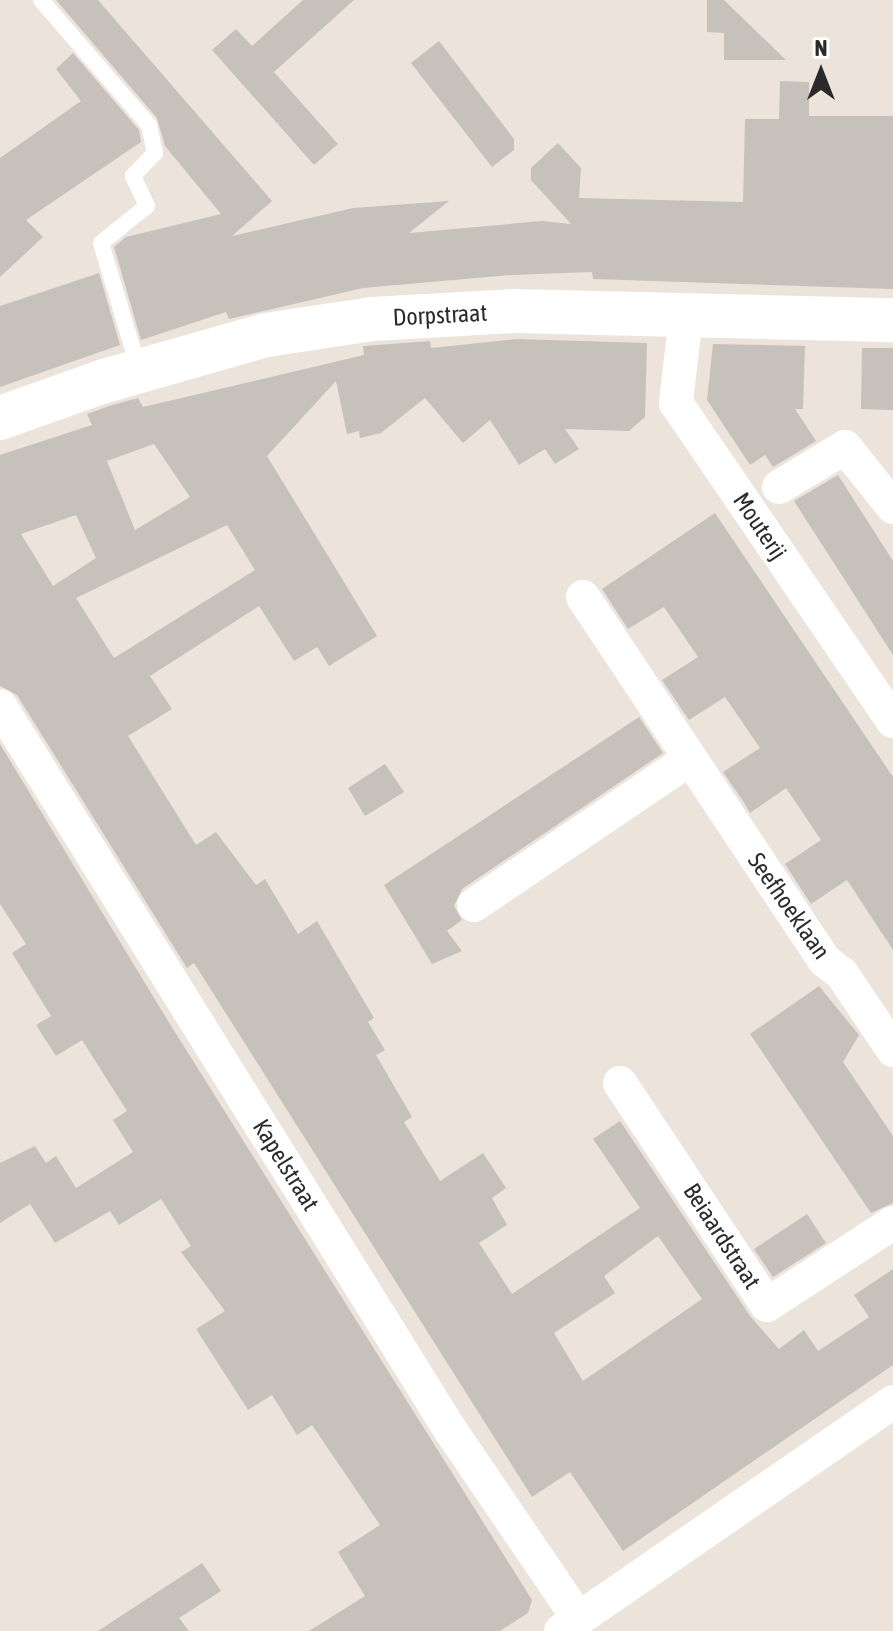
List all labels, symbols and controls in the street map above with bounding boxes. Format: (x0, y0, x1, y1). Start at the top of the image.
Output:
north arrow (781, 32, 861, 112)
text: N (815, 35, 827, 61)
street label: Dorpstraat (392, 298, 488, 332)
street label: Mouterij (727, 487, 793, 565)
street label: Seefhoeklaan (742, 847, 836, 965)
street label: Kapelstraat (247, 1114, 325, 1216)
street label: Beiaardstraat (677, 1178, 767, 1294)

